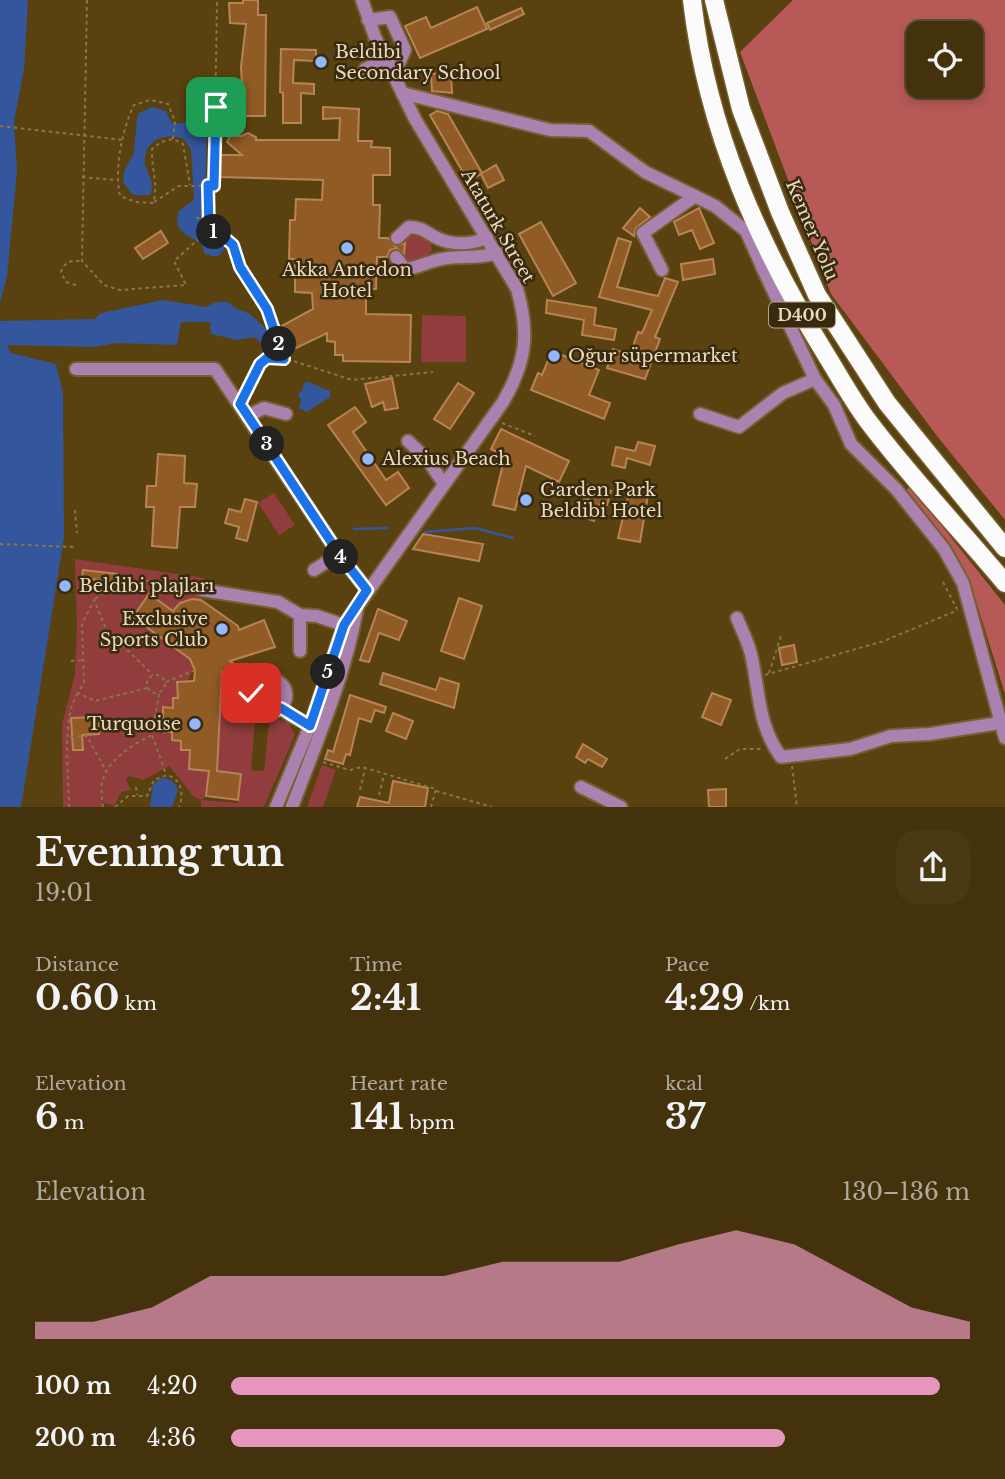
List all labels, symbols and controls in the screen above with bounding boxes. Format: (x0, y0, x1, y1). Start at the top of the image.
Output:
map controls (906, 21, 983, 98)
button: locate (906, 21, 983, 98)
place label: Beldibi Secondary School (335, 41, 501, 84)
marker: Beldibi Secondary School (313, 54, 329, 70)
pin (186, 77, 246, 137)
icon: arrive (197, 88, 235, 126)
street label: Ataturk Street (456, 164, 540, 287)
street label: Kemer Yolu (781, 176, 843, 284)
pin: 1 (196, 215, 232, 250)
text: 1 (209, 220, 218, 243)
marker: Akka Antedon Hotel (339, 240, 355, 256)
place label: Akka Antedon Hotel (281, 259, 412, 302)
road number: D400 (769, 302, 835, 328)
pin: 2 (262, 326, 296, 362)
text: 2 (272, 332, 285, 355)
place label: Oğur süpermarket (568, 345, 738, 367)
marker: Oğur süpermarket (546, 348, 562, 364)
pin: 3 (250, 426, 284, 462)
text: 3 (260, 432, 273, 455)
place label: Alexius Beach (381, 448, 511, 470)
marker: Alexius Beach (360, 451, 376, 467)
place label: Garden Park Beldibi Hotel (540, 479, 662, 522)
marker: Garden Park Beldibi Hotel (518, 492, 534, 508)
pin: 4 (324, 540, 358, 574)
text: 4 (334, 545, 347, 568)
place label: Beldibi plajları (79, 575, 214, 597)
marker: Beldibi plajları (57, 578, 73, 594)
place label: Exclusive Sports Club (100, 608, 208, 651)
marker: Exclusive Sports Club (214, 621, 230, 637)
pin: 5 (310, 654, 346, 690)
text: 5 (322, 660, 333, 683)
pin (221, 663, 281, 723)
icon: check (232, 674, 270, 712)
place label: Turquoise (87, 713, 181, 735)
marker: Turquoise (187, 716, 203, 732)
text: Evening run (35, 829, 284, 876)
button: share (896, 830, 970, 904)
text: 19:01 (35, 879, 93, 907)
text: Distance (35, 953, 119, 976)
text: Time (350, 953, 402, 976)
text: Pace (665, 953, 709, 976)
text: 0.60 (35, 976, 119, 1019)
text: 2:41 (350, 976, 421, 1019)
text: 4:29 (665, 976, 745, 1019)
text: km (119, 992, 157, 1015)
text: /km (745, 992, 790, 1015)
text: Elevation (35, 1072, 127, 1095)
text: Heart rate (350, 1072, 448, 1095)
text: kcal (665, 1072, 703, 1095)
text: 6 (35, 1095, 59, 1138)
text: 141 (350, 1095, 404, 1138)
text: 37 (665, 1095, 705, 1138)
text: m (59, 1111, 84, 1134)
text: bpm (404, 1111, 455, 1134)
text: Elevation (35, 1178, 146, 1206)
text: 130–136 m (842, 1178, 970, 1206)
text: 100 m (35, 1372, 111, 1400)
text: 4:20 (147, 1372, 198, 1400)
text: 200 m (35, 1424, 116, 1452)
text: 4:36 (147, 1424, 196, 1452)

